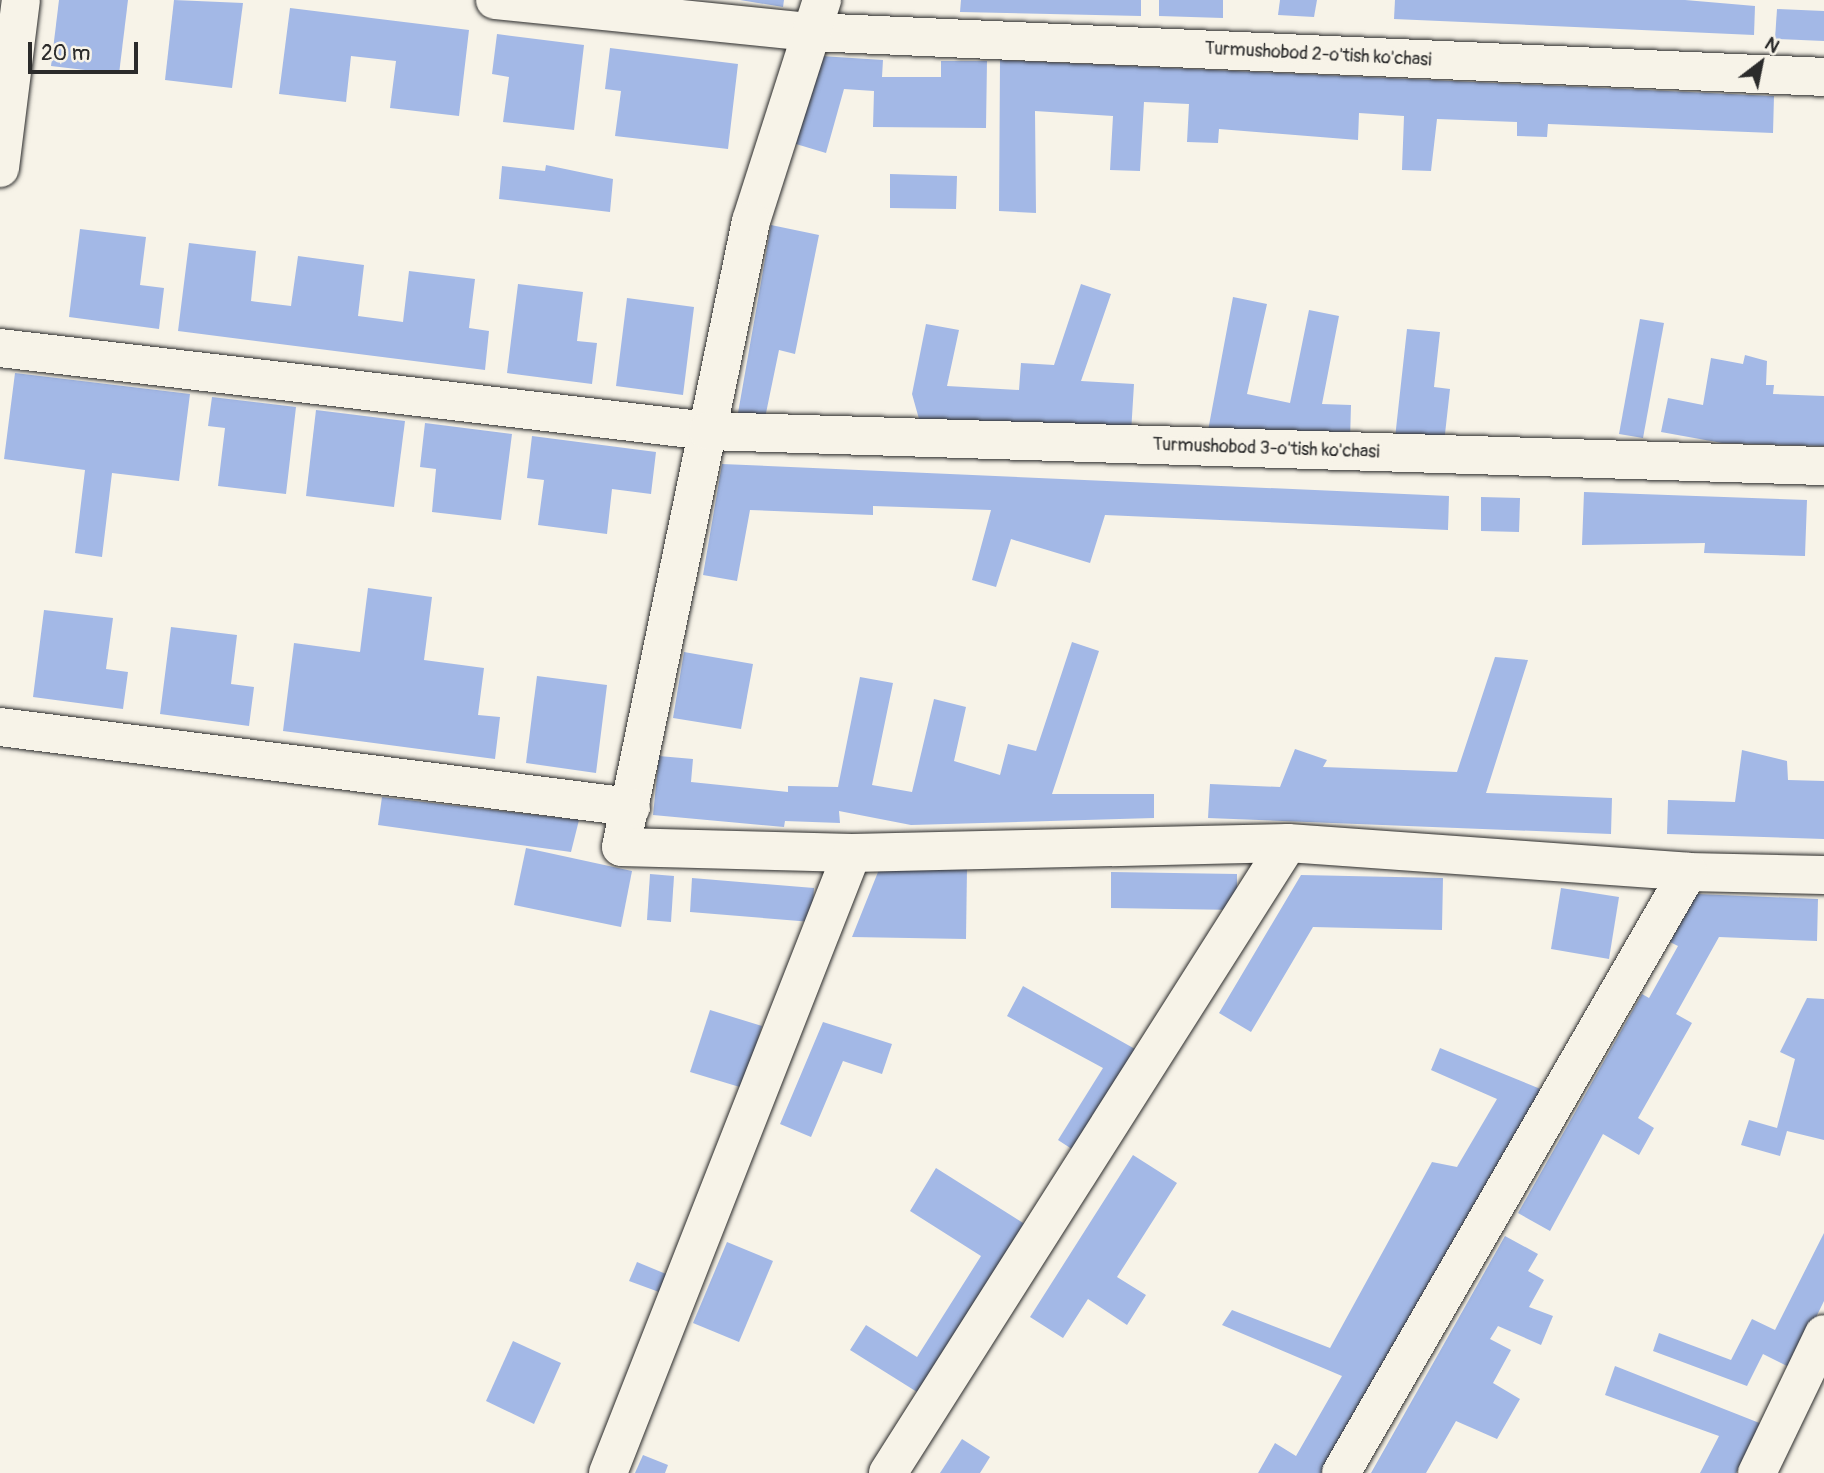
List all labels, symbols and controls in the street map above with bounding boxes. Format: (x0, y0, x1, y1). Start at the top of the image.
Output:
scale bar (32, 28, 142, 72)
north arrow (1726, 28, 1796, 98)
text: N (1760, 32, 1784, 59)
street label: Turmushobod 2-o'tish ko'chasi (1204, 38, 1432, 72)
text: 20 m (41, 40, 90, 67)
street label: Turmushobod 3-o'tish ko'chasi (1152, 434, 1380, 464)

